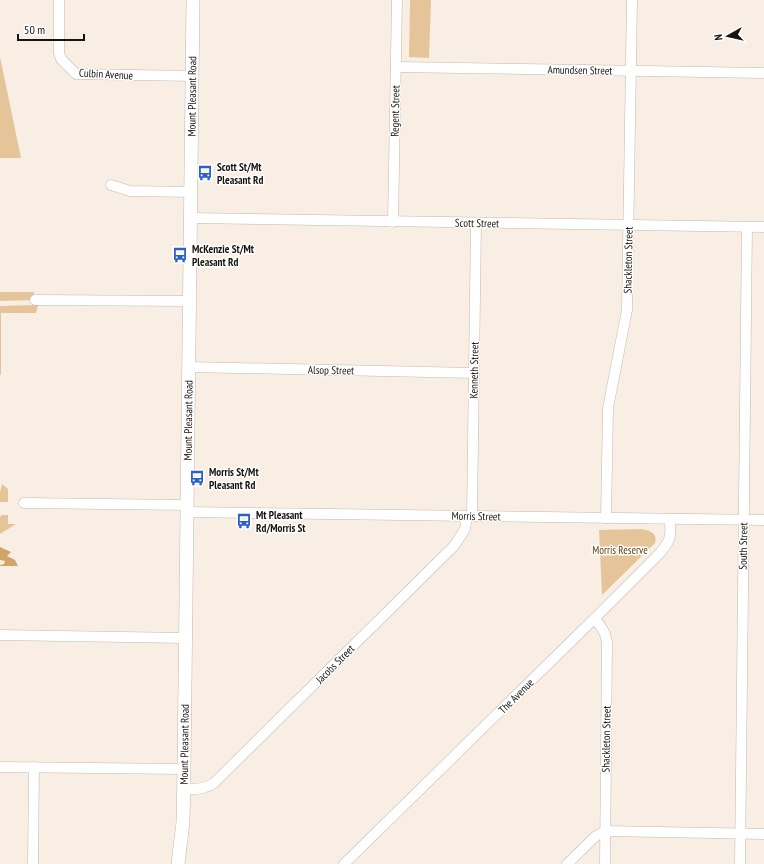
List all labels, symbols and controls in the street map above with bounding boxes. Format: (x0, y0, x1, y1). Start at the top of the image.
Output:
scale bar (18, 16, 84, 42)
north arrow (708, 16, 748, 56)
text: 50 m (24, 22, 45, 37)
text: N (711, 33, 725, 41)
street label: Mount Pleasant Road (184, 56, 199, 137)
street label: Amundsen Street (547, 62, 613, 78)
street label: Culbin Avenue (79, 66, 134, 82)
street label: Regent Street (388, 85, 402, 137)
place label: Scott St/Mt Pleasant Rd (217, 160, 263, 187)
bus stop icon: Scott St/Mt Pleasant Rd (196, 164, 214, 182)
street label: Scott Street (455, 216, 499, 230)
street label: Shackleton Street (620, 226, 636, 294)
place label: McKenzie St/Mt Pleasant Rd (192, 242, 255, 269)
bus stop icon: McKenzie St/Mt Pleasant Rd (171, 246, 189, 264)
street label: Kenneth Street (467, 342, 481, 398)
street label: Alsop Street (308, 363, 354, 377)
street label: Mount Pleasant Road (181, 380, 196, 461)
place label: Morris St/Mt Pleasant Rd (209, 465, 259, 492)
bus stop icon: Morris St/Mt Pleasant Rd (188, 469, 206, 487)
place label: Mt Pleasant Rd/Morris St (256, 508, 306, 535)
street label: Morris Street (451, 509, 501, 523)
bus stop icon: Mt Pleasant Rd/Morris St (235, 512, 253, 530)
street label: South Street (736, 522, 750, 570)
park label: Morris Reserve (592, 543, 648, 557)
street label: Jacobs Street (312, 642, 357, 687)
street label: The Avenue (495, 675, 537, 717)
street label: Mount Pleasant Road (177, 704, 192, 785)
street label: Shackleton Street (598, 705, 614, 773)

